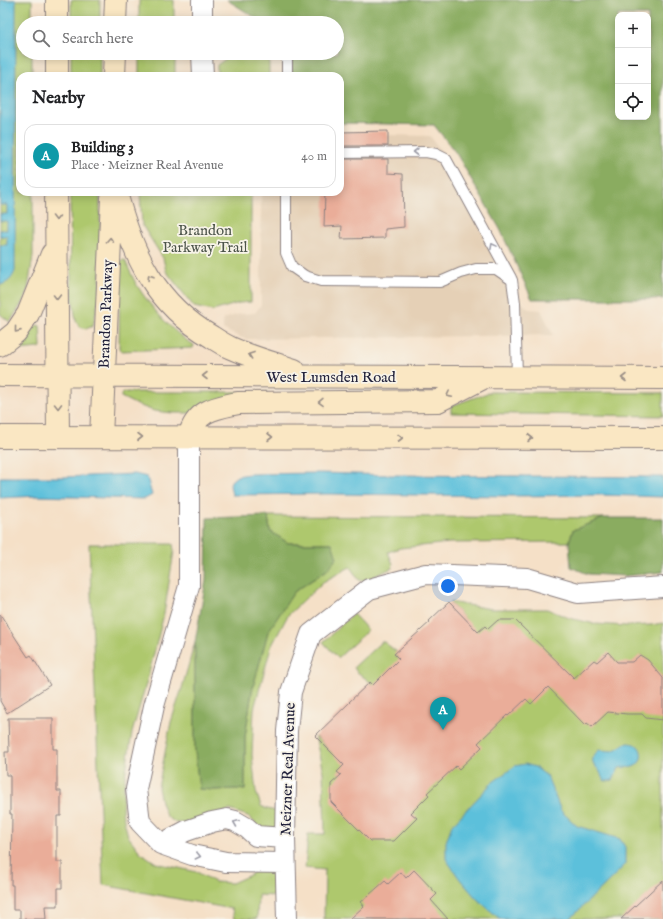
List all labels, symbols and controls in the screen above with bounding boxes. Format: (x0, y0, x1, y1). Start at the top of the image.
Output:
map controls (615, 12, 651, 120)
button: + (615, 12, 651, 48)
search box (16, 16, 344, 60)
icon: search (30, 27, 52, 49)
text: Search here (62, 29, 133, 48)
button: − (615, 48, 651, 84)
button: locate (615, 84, 651, 120)
text: Nearby (32, 88, 85, 109)
text: Building 3 (71, 138, 134, 157)
text: A (42, 148, 50, 165)
text: 40 m (301, 148, 327, 165)
one-way arrow (413, 148, 419, 156)
text: Place · Meizner Real Avenue (71, 157, 223, 174)
one-way arrow (52, 215, 60, 221)
park label: Brandon Parkway Trail (162, 221, 248, 257)
one-way arrow (105, 237, 114, 243)
one-way arrow (491, 242, 498, 250)
street label: Brandon Parkway (95, 258, 117, 369)
one-way arrow (147, 274, 154, 281)
one-way arrow (53, 294, 61, 300)
one-way arrow (15, 325, 22, 332)
one-way arrow (247, 352, 254, 360)
street label: West Lumsden Road (266, 368, 397, 387)
one-way arrow (202, 372, 208, 380)
one-way arrow (621, 374, 627, 382)
one-way arrow (446, 390, 454, 398)
one-way arrow (318, 398, 324, 406)
one-way arrow (54, 403, 62, 409)
one-way arrow (137, 433, 143, 441)
one-way arrow (267, 433, 273, 441)
one-way arrow (397, 433, 403, 442)
one-way arrow (527, 434, 533, 442)
your location (438, 576, 458, 596)
pin: A (430, 697, 456, 730)
street label: Meizner Real Avenue (276, 702, 300, 836)
one-way arrow (233, 819, 240, 827)
one-way arrow (195, 851, 202, 859)

